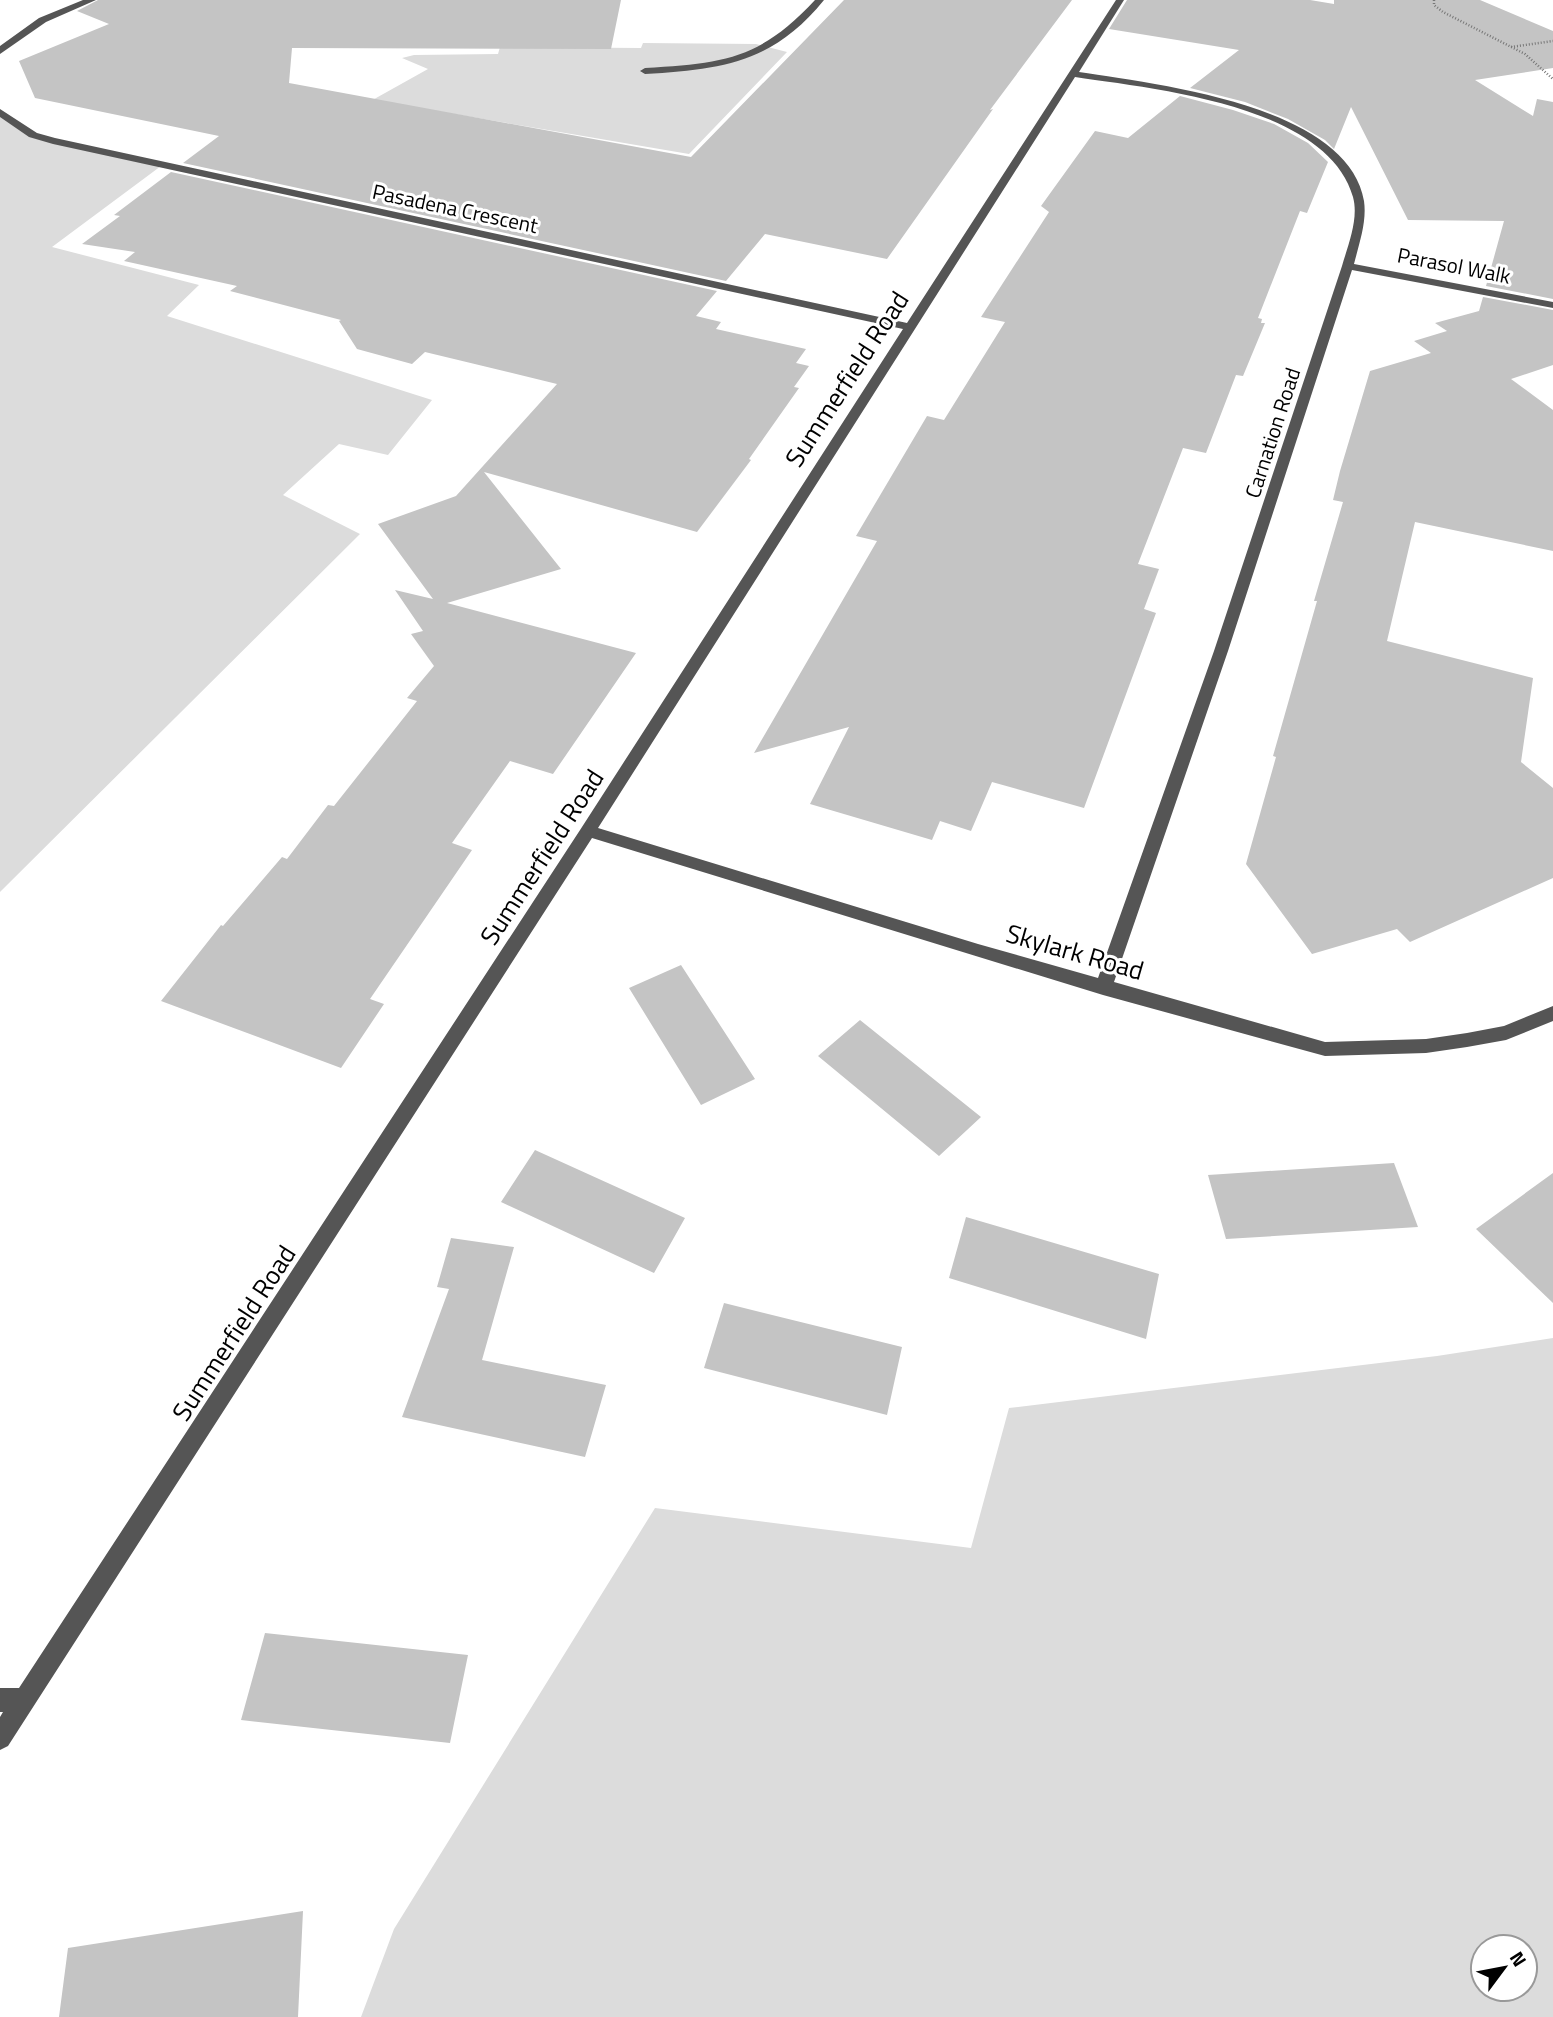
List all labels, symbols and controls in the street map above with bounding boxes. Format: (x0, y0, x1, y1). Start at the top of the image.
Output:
street label: Pasadena Crescent (370, 175, 541, 241)
street label: Parasol Walk (1395, 238, 1514, 292)
street label: Summerfield Road (775, 283, 918, 474)
street label: Carnation Road (1236, 363, 1308, 502)
street label: Summerfield Road (470, 761, 613, 952)
street label: Skylark Road (1002, 913, 1149, 990)
street label: Summerfield Road (162, 1237, 305, 1428)
north arrow (1469, 1933, 1539, 2003)
text: N (1503, 1945, 1535, 1972)

